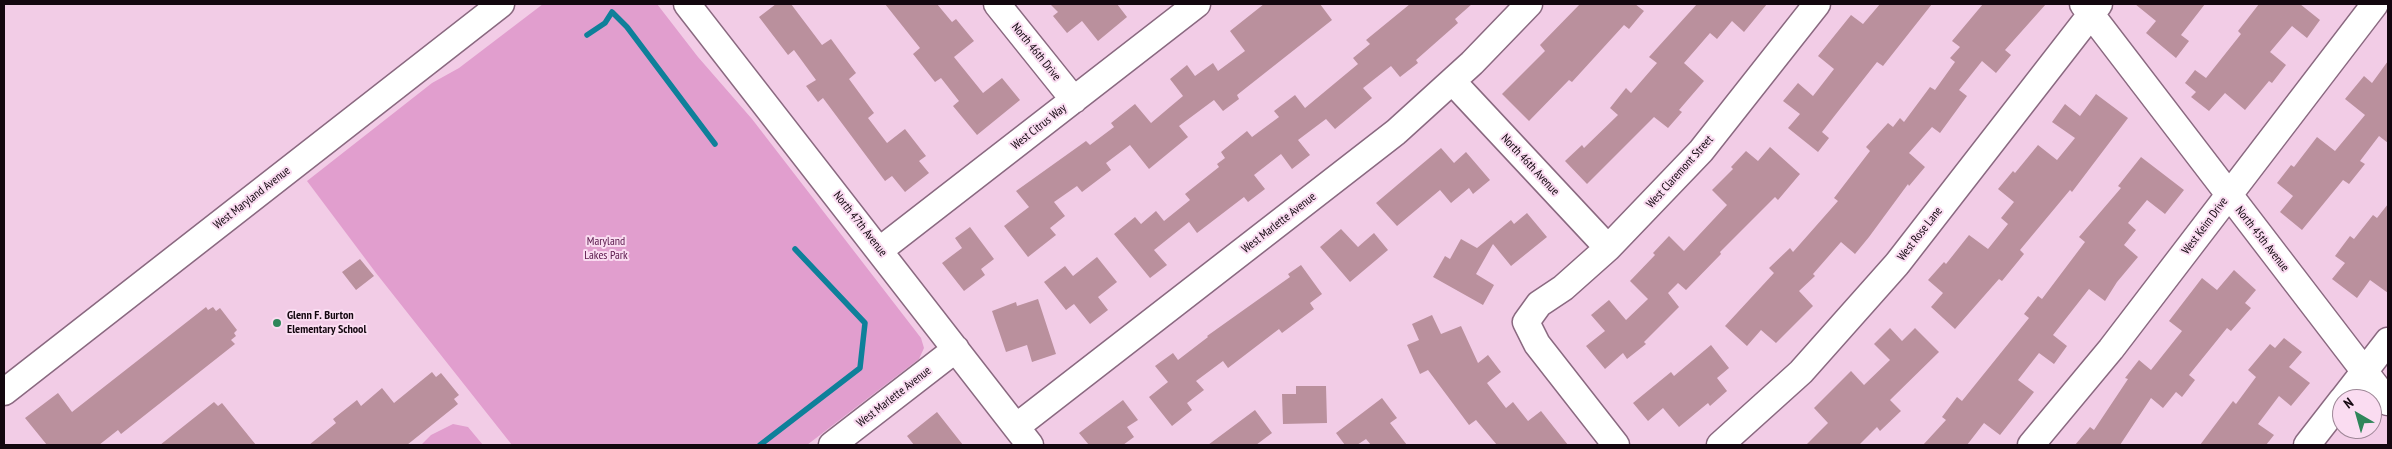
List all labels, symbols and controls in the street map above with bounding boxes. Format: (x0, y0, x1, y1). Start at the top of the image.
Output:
street label: North 46th Drive (1008, 20, 1064, 84)
street label: West Citrus Way (1009, 101, 1069, 153)
street label: North 46th Avenue (1498, 131, 1562, 199)
street label: West Claremont Street (1644, 133, 1716, 211)
street label: West Maryland Avenue (211, 163, 293, 233)
street label: North 47th Avenue (830, 189, 890, 259)
street label: West Marlette Avenue (1239, 190, 1319, 256)
street label: West Keim Drive (2179, 195, 2231, 257)
street label: West Rose Lane (1895, 204, 1945, 264)
street label: North 45th Avenue (2232, 204, 2292, 274)
park label: Maryland Lakes Park (584, 235, 628, 263)
place label: Glenn F. Burton Elementary School (287, 309, 366, 337)
marker: Glenn F. Burton Elementary School (271, 317, 283, 329)
street label: West Marlette Avenue (854, 364, 934, 430)
north arrow (2332, 389, 2382, 439)
text: N (2340, 394, 2357, 412)

